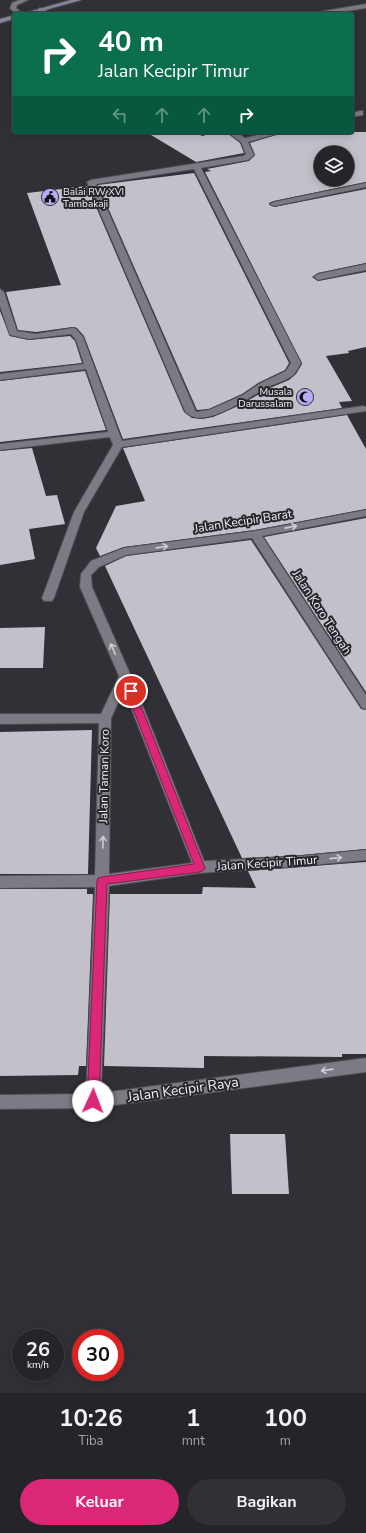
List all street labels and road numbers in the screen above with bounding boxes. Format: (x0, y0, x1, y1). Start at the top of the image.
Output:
street label: Jalan Kecipir Barat (192, 505, 294, 537)
street label: Jalan Koro Tengah (288, 566, 355, 657)
street label: Jalan Taman Koro (95, 728, 113, 824)
street label: Jalan Kecipir Timur (215, 851, 318, 875)
street label: Jalan Kecipir Raya (125, 1072, 240, 1107)

